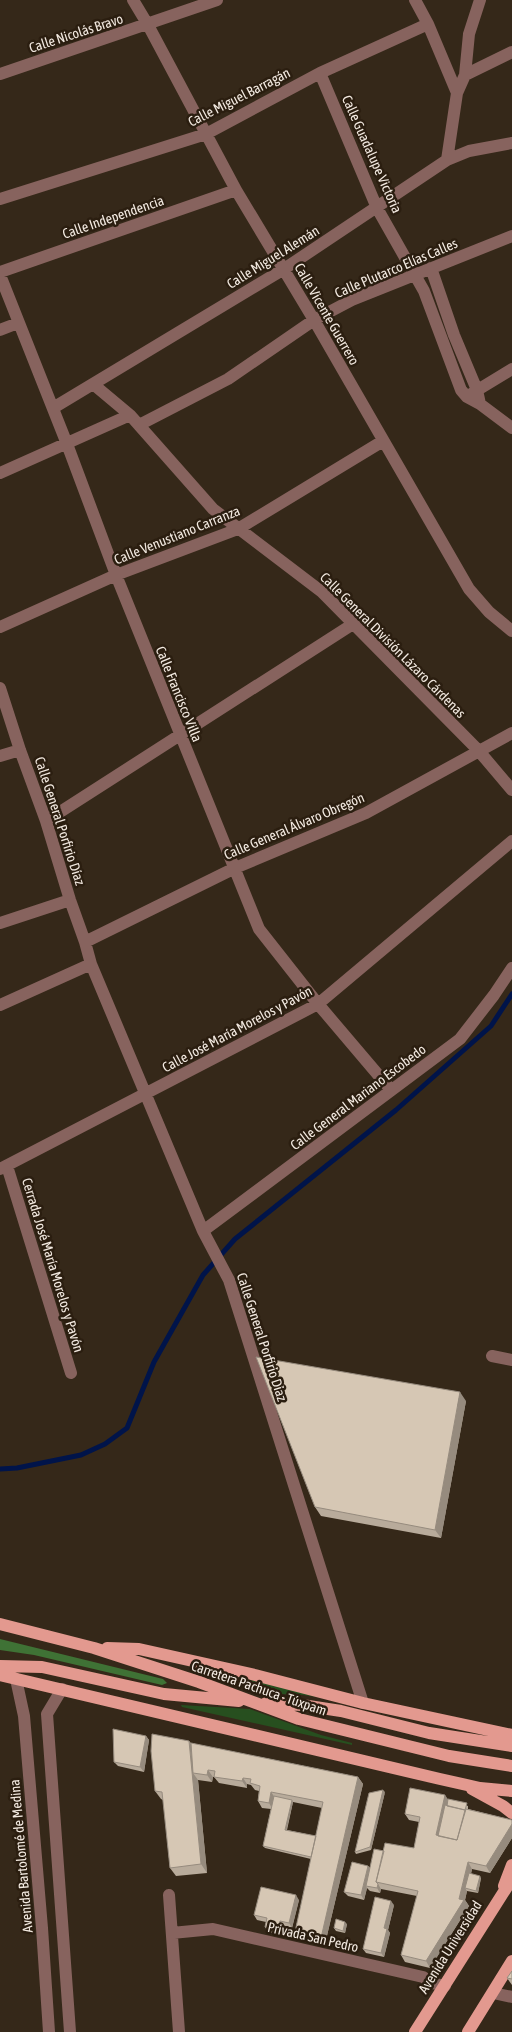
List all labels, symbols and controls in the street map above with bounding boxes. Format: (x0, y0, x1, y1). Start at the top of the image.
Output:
street label: Calle Nicolás Bravo (27, 10, 125, 56)
street label: Calle Miguel Barragán (185, 64, 293, 130)
street label: Calle Guadalupe Victoria (339, 93, 405, 215)
street label: Calle Independencia (60, 192, 166, 242)
street label: Calle Miguel Alemán (224, 222, 322, 292)
street label: Calle Plutarco Elías Calles (332, 235, 460, 301)
street label: Calle Vicente Guerrero (291, 260, 363, 368)
street label: Calle Venustiano Carranza (112, 502, 242, 568)
street label: Calle General División Lázaro Cárdenas (317, 569, 469, 721)
street label: Calle Francisco Villa (152, 644, 206, 744)
street label: Calle General Porfirio Díaz (32, 755, 88, 887)
street label: Calle General Álvaro Obregón (221, 789, 367, 863)
street label: Calle José María Morelos y Pavón (159, 983, 315, 1075)
street label: Calle General Mariano Escobedo (287, 1041, 429, 1153)
street label: Cerrada José María Morelos y Pavón (19, 1176, 87, 1354)
street label: Calle General Porfirio Díaz (234, 1271, 290, 1403)
street label: Carretera Pachuca - Túxpam (189, 1657, 329, 1719)
street label: Avenida Bartolomé de Medina (6, 1779, 36, 1933)
street label: Avenida Universidad (415, 1898, 485, 1996)
street label: Privada San Pedro (266, 1919, 360, 1955)

